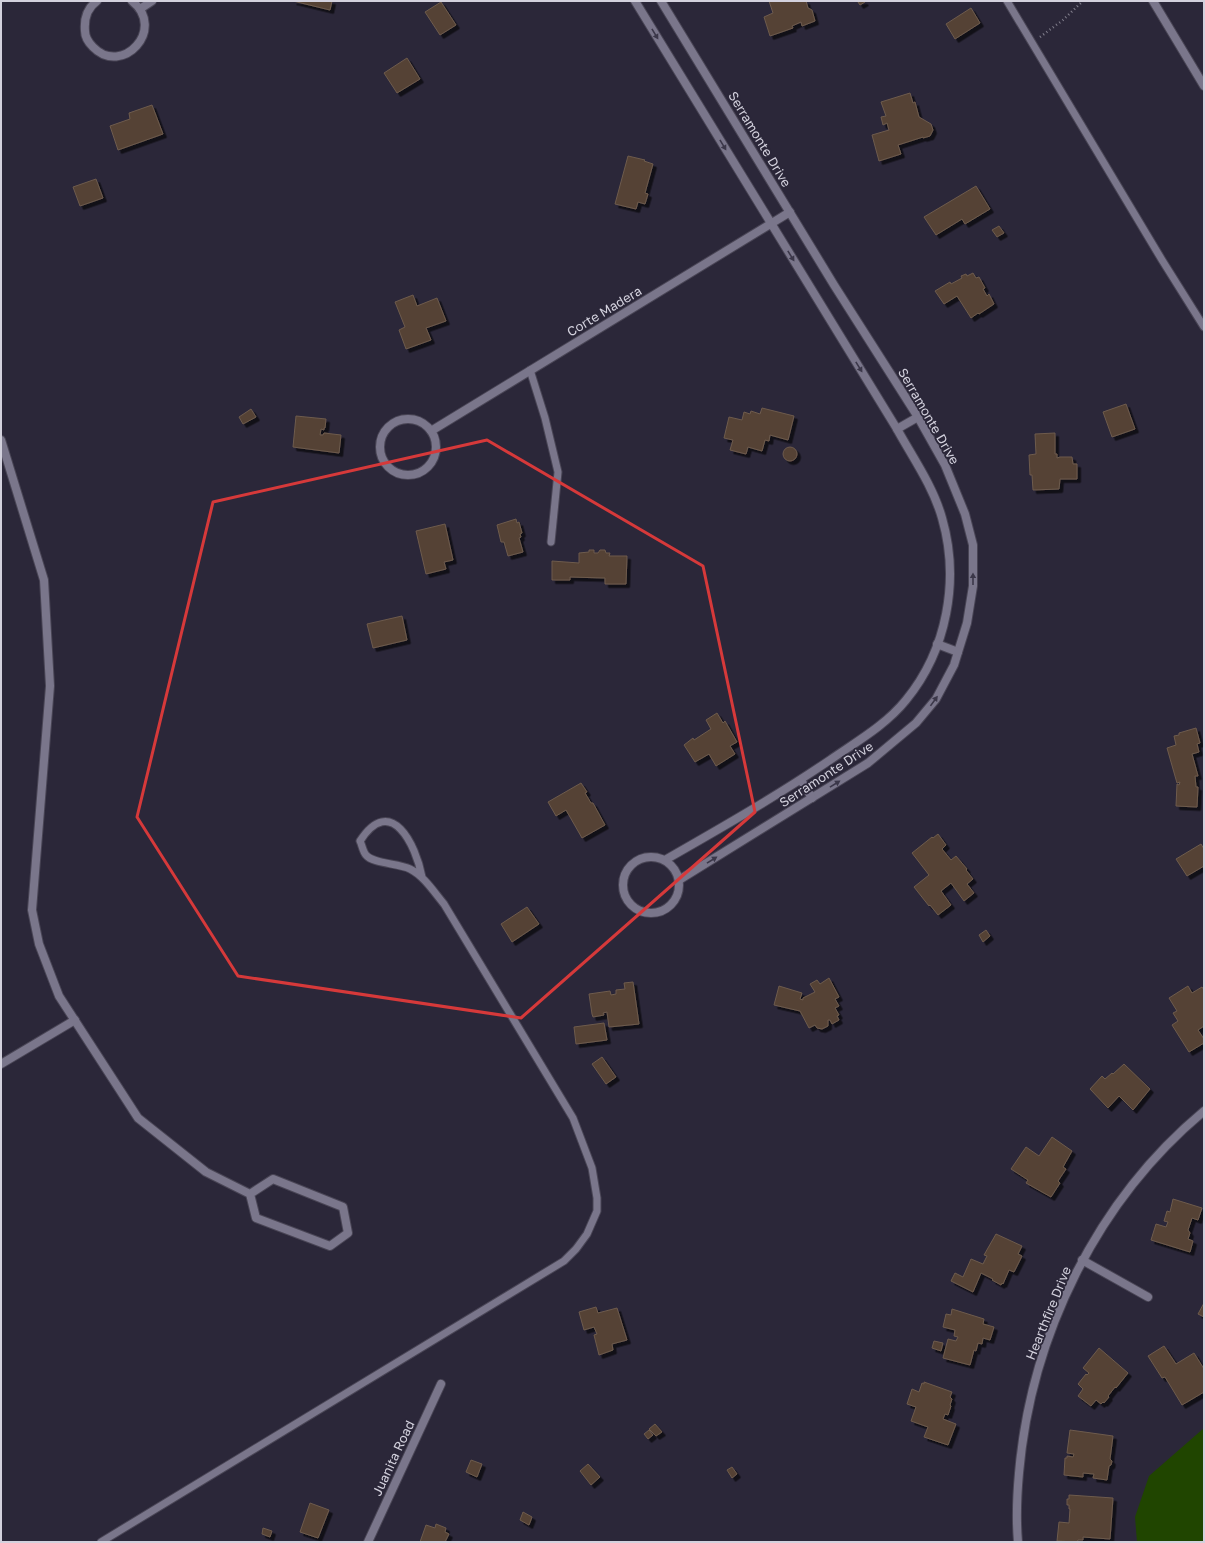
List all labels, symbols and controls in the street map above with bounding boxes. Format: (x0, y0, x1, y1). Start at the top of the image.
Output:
one-way arrow (652, 28, 659, 40)
street label: Serramonte Drive (725, 88, 795, 190)
one-way arrow (719, 140, 727, 150)
one-way arrow (787, 251, 795, 261)
street label: Corte Madera (564, 282, 644, 340)
one-way arrow (855, 362, 863, 372)
street label: Serramonte Drive (895, 365, 963, 467)
one-way arrow (970, 572, 976, 585)
one-way arrow (929, 696, 938, 707)
street label: Serramonte Drive (776, 738, 876, 810)
one-way arrow (830, 780, 840, 788)
one-way arrow (706, 856, 718, 863)
street label: Hearthfire Drive (1022, 1264, 1074, 1362)
street label: Juanita Road (369, 1418, 417, 1498)

